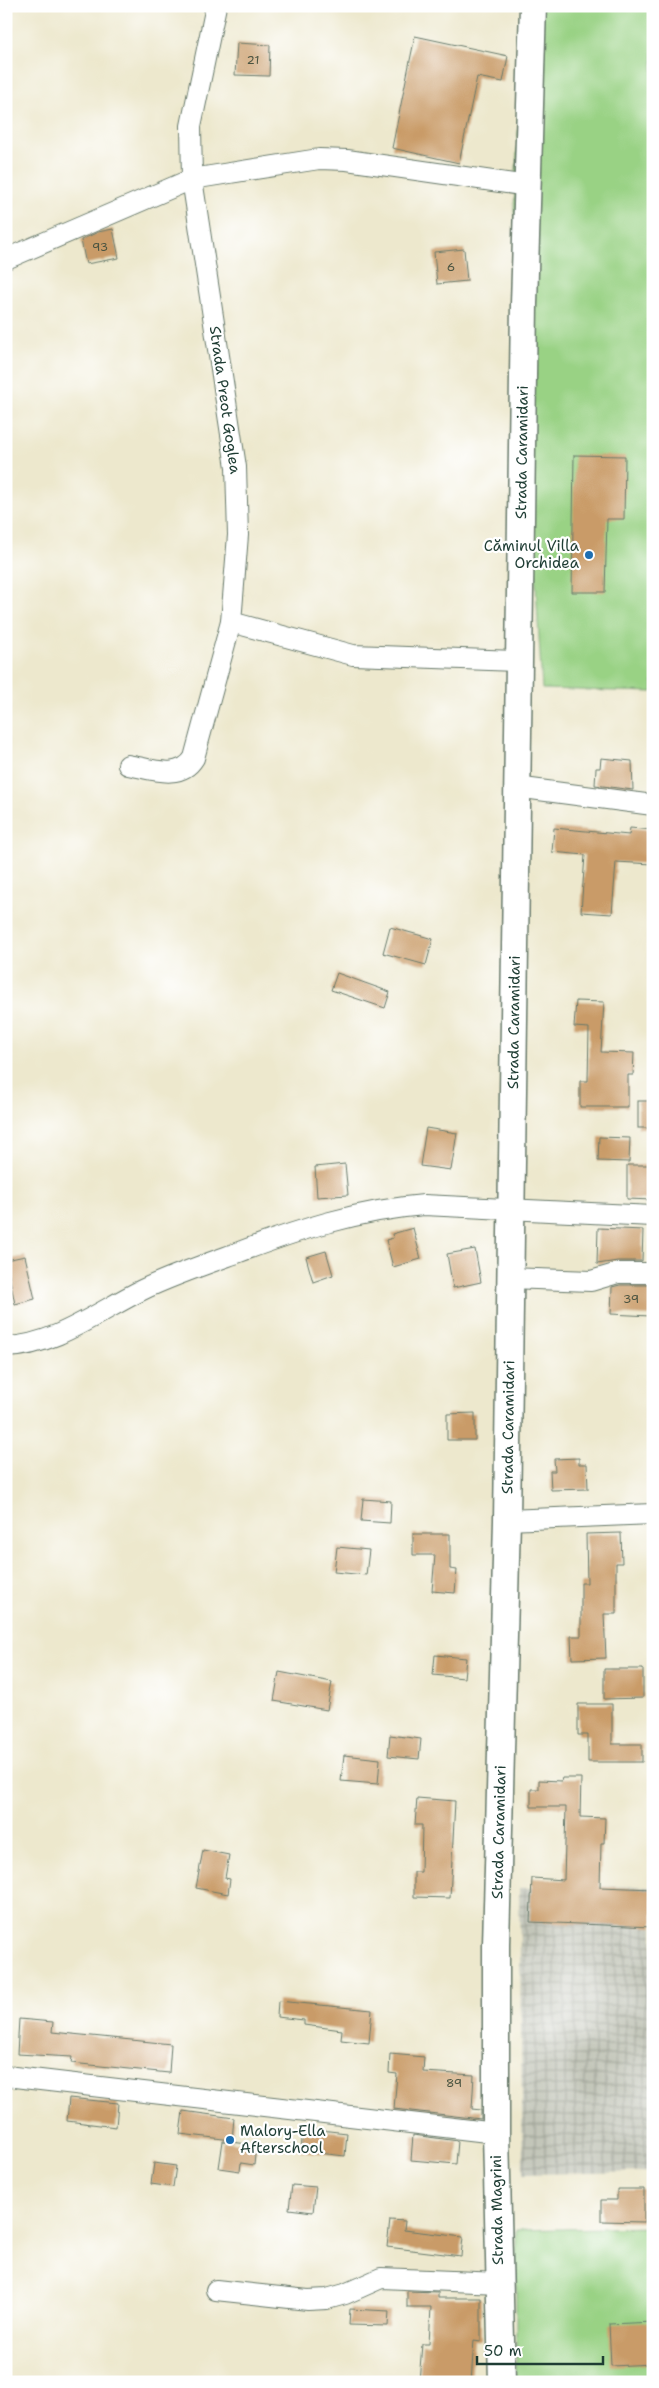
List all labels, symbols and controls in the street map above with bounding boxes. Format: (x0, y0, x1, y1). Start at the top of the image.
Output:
house number: 21 (247, 52, 259, 68)
house number: 93 (92, 239, 108, 255)
house number: 6 (447, 259, 455, 275)
street label: Strada Preot Goglea (205, 325, 245, 476)
street label: Strada Caramidari (511, 385, 533, 519)
place label: Căminul Villa Orchidea (484, 536, 580, 573)
marker: Căminul Villa Orchidea (583, 549, 595, 561)
street label: Strada Caramidari (503, 955, 525, 1089)
house number: 39 (623, 1291, 639, 1307)
street label: Strada Caramidari (497, 1360, 519, 1494)
street label: Strada Caramidari (487, 1765, 511, 1899)
house number: 89 (446, 2075, 462, 2091)
place label: Malory-Ella Afterschool (240, 2121, 326, 2158)
marker: Malory-Ella Afterschool (224, 2134, 236, 2146)
street label: Strada Magrini (486, 2155, 508, 2265)
scale bar (477, 2333, 603, 2365)
text: 50 m (484, 2341, 522, 2361)

